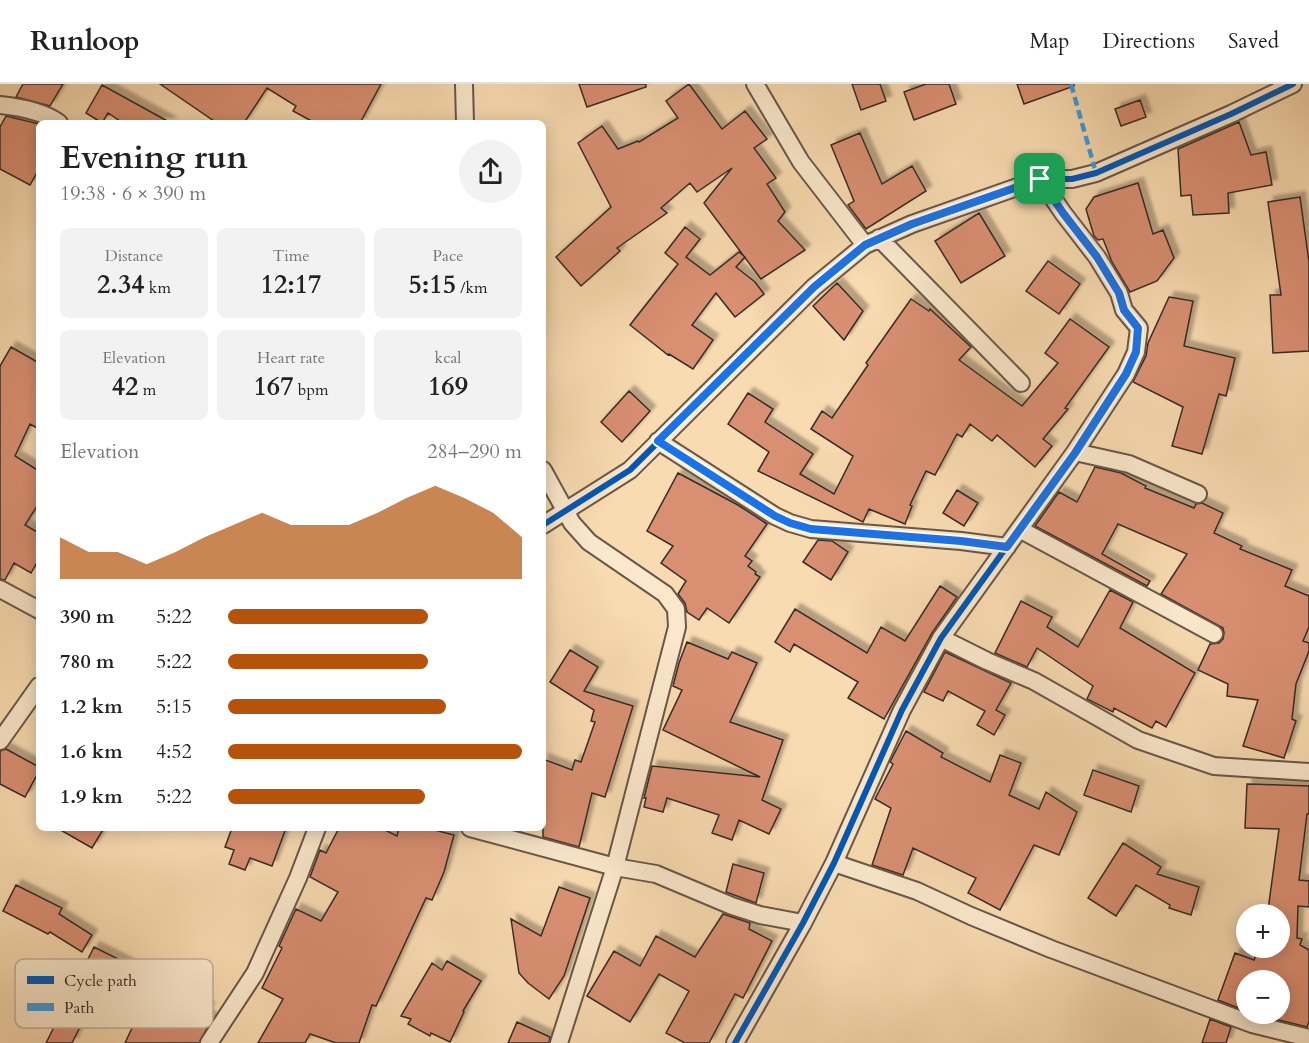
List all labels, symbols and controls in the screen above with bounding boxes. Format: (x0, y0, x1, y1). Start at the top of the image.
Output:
text: Runloop (30, 22, 140, 60)
text: Map (1029, 27, 1069, 56)
text: Directions (1102, 27, 1195, 56)
text: Saved (1228, 27, 1279, 56)
text: Evening run (60, 135, 248, 180)
button: share (459, 140, 522, 203)
pin (1014, 153, 1065, 204)
icon: arrive (1023, 162, 1056, 195)
text: 19:38 · 6 × 390 m (60, 180, 206, 207)
text: Distance (105, 245, 163, 267)
text: Time (272, 245, 310, 267)
text: Pace (433, 245, 463, 267)
text: 2.34 (97, 267, 145, 302)
text: 12:17 (261, 267, 321, 302)
text: 5:15 (408, 267, 456, 302)
text: km (145, 277, 171, 299)
text: /km (456, 277, 488, 299)
text: Elevation (102, 347, 166, 369)
text: Heart rate (257, 347, 325, 369)
text: kcal (435, 347, 461, 369)
text: 42 (112, 369, 138, 404)
text: 167 (254, 369, 294, 404)
text: 169 (428, 369, 468, 404)
text: m (138, 379, 156, 401)
text: bpm (294, 379, 328, 401)
text: Elevation (60, 438, 139, 465)
text: 284–290 m (427, 438, 522, 465)
text: 390 m (60, 603, 115, 630)
text: 5:22 (156, 603, 192, 630)
text: 780 m (60, 648, 115, 675)
text: 5:22 (156, 648, 192, 675)
text: 1.2 km (60, 693, 123, 720)
text: 5:15 (156, 693, 192, 720)
text: 1.6 km (60, 738, 123, 765)
text: 4:52 (156, 738, 192, 765)
text: 1.9 km (60, 783, 123, 810)
text: 5:22 (156, 783, 192, 810)
map controls (1236, 904, 1290, 1024)
button: + (1236, 904, 1290, 958)
legend (15, 959, 213, 1028)
text: Cycle path (64, 970, 137, 992)
button: − (1236, 970, 1290, 1024)
text: Path (64, 997, 94, 1019)

